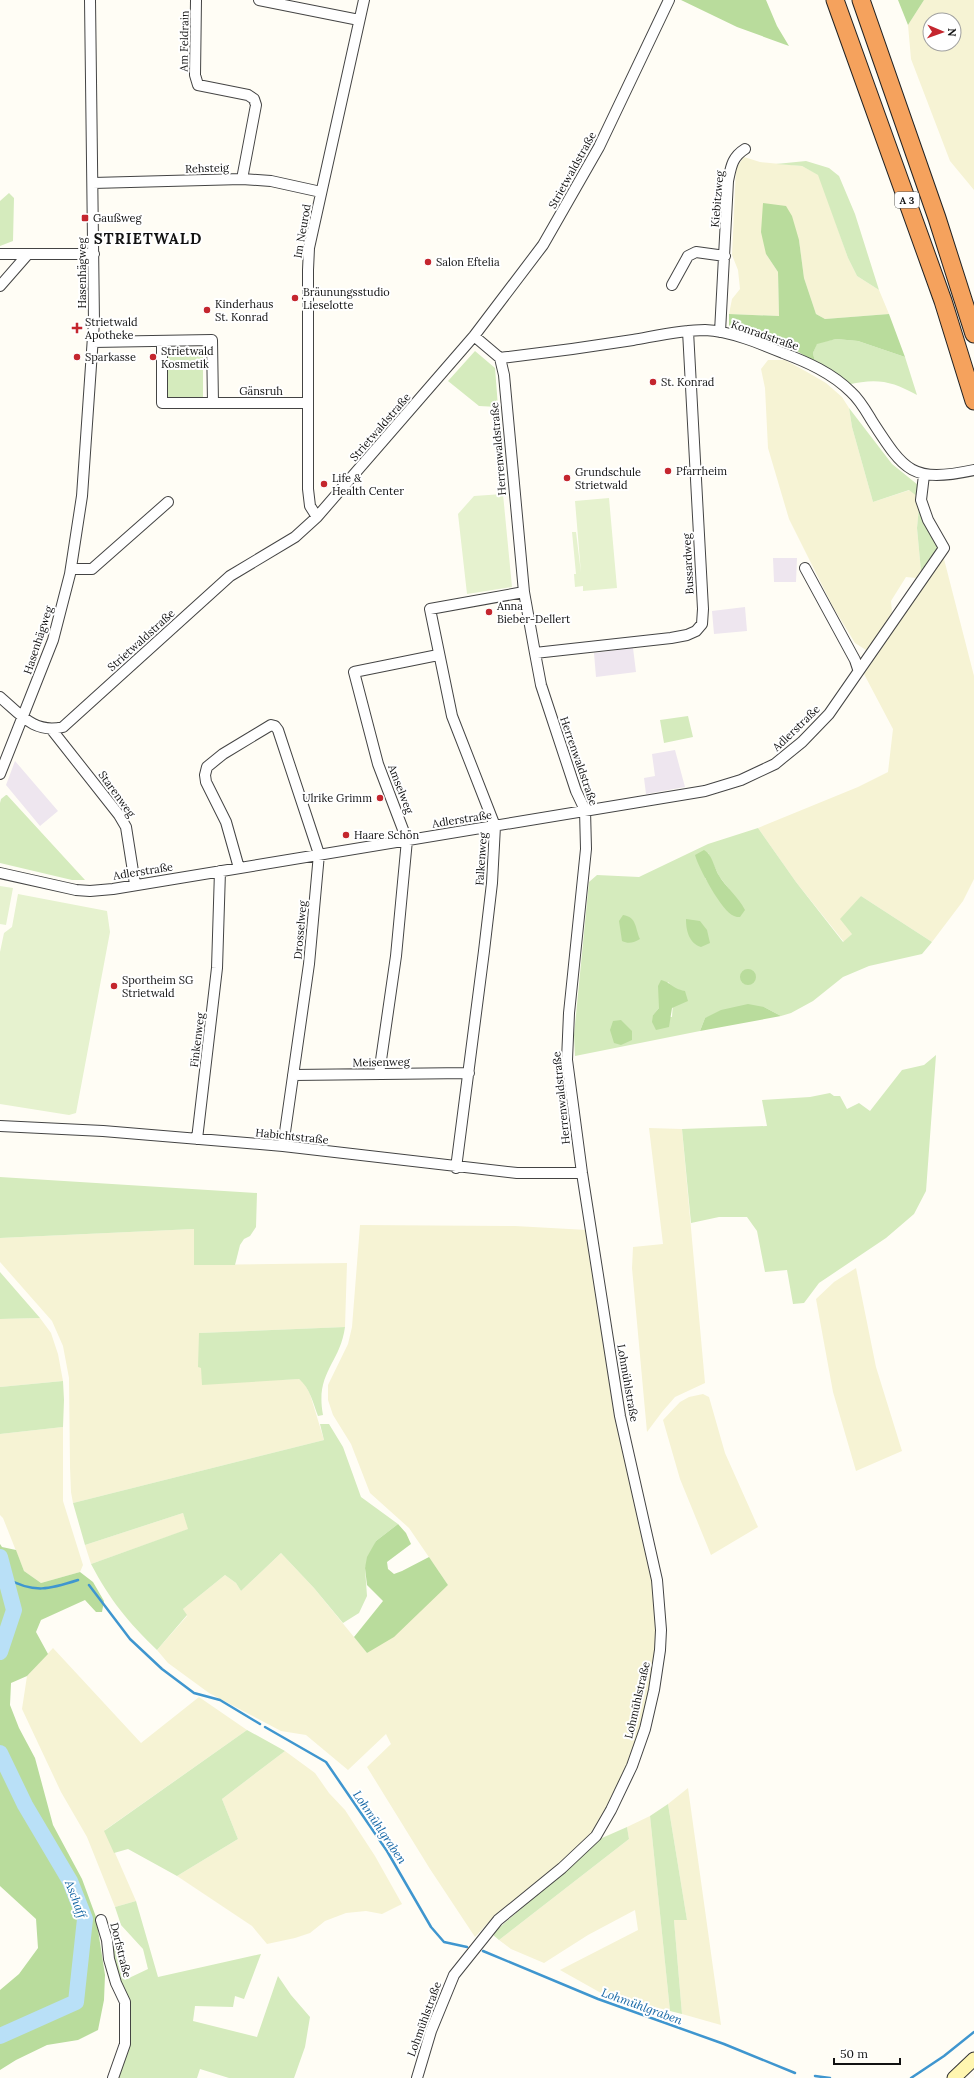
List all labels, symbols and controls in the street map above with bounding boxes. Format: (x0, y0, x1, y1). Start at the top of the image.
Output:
street label: Am Feldrain (176, 10, 192, 73)
north arrow (922, 12, 962, 52)
text: N (945, 28, 959, 37)
street label: Strietwaldstraße (545, 129, 599, 211)
street label: Rehsteig (185, 160, 230, 176)
street label: Kiebitzweg (708, 169, 727, 228)
road number: A 3 (895, 192, 919, 208)
street label: Im Neurod (290, 202, 314, 259)
place label: Gaußweg (93, 211, 143, 225)
marker: Gaußweg (80, 213, 90, 223)
district label: STRIETWALD (94, 229, 202, 248)
street label: Hasenhägweg (75, 237, 89, 309)
place label: Salon Eftelia (436, 255, 500, 269)
marker: Salon Eftelia (423, 257, 433, 267)
place label: Bräunungsstudio Lieselotte (303, 285, 390, 312)
marker: Bräunungsstudio Lieselotte (290, 293, 300, 303)
place label: Kinderhaus St. Konrad (215, 297, 273, 324)
marker: Kinderhaus St. Konrad (202, 305, 212, 315)
place label: Strietwald Apotheke (84, 315, 138, 342)
street label: Konradstraße (729, 317, 801, 353)
marker: Strietwald Apotheke (72, 323, 82, 333)
place label: Strietwald Kosmetik (161, 344, 214, 371)
place label: Sparkasse (85, 350, 136, 364)
marker: Sparkasse (72, 352, 82, 362)
marker: Strietwald Kosmetik (148, 352, 158, 362)
place label: St. Konrad (661, 375, 715, 389)
marker: St. Konrad (648, 377, 658, 387)
street label: Gänsruh (239, 384, 283, 398)
street label: Strietwaldstraße (347, 390, 413, 464)
street label: Herrenwaldstraße (487, 402, 509, 496)
place label: Pfarrheim (676, 464, 727, 478)
place label: Grundschule Strietwald (575, 465, 641, 492)
marker: Pfarrheim (663, 466, 673, 476)
place label: Life & Health Center (332, 471, 404, 498)
marker: Grundschule Strietwald (562, 473, 572, 483)
marker: Life & Health Center (319, 479, 329, 489)
street label: Bussardweg (679, 532, 697, 595)
place label: Anna Bieber-Dellert (496, 599, 571, 626)
street label: Hasenhägweg (20, 603, 56, 676)
street label: Strietwaldstraße (104, 606, 178, 674)
marker: Anna Bieber-Dellert (484, 607, 494, 617)
street label: Adlerstraße (769, 702, 823, 755)
street label: Herrenwaldstraße (557, 715, 601, 807)
street label: Amselweg (385, 762, 417, 816)
street label: Starenweg (95, 768, 139, 821)
place label: Ulrike Grimm (302, 791, 372, 805)
marker: Ulrike Grimm (375, 793, 385, 803)
street label: Adlerstraße (430, 807, 493, 831)
place label: Haare Schön (354, 828, 419, 842)
marker: Haare Schön (341, 830, 351, 840)
street label: Falkenweg (472, 831, 490, 886)
street label: Adlerstraße (111, 859, 174, 883)
street label: Drosselweg (290, 899, 310, 960)
place label: Sportheim SG Strietwald (122, 973, 194, 1000)
marker: Sportheim SG Strietwald (109, 981, 119, 991)
street label: Finkenweg (187, 1011, 207, 1068)
street label: Herrenwaldstraße (549, 1051, 573, 1145)
street label: Meisenweg (352, 1054, 411, 1069)
street label: Habichtstraße (255, 1125, 329, 1147)
street label: Lohmühlstraße (614, 1343, 642, 1423)
street label: Lohmühlstraße (621, 1660, 653, 1740)
water label: Lohmühlgraben (350, 1787, 410, 1867)
water label: Aschaff (62, 1877, 90, 1921)
street label: Dorfstraße (107, 1921, 135, 1979)
street label: Lohmühlstraße (404, 1980, 444, 2058)
water label: Lohmühlgraben (599, 1984, 685, 2028)
scale bar (834, 2040, 900, 2066)
text: 50 m (840, 2046, 868, 2061)

